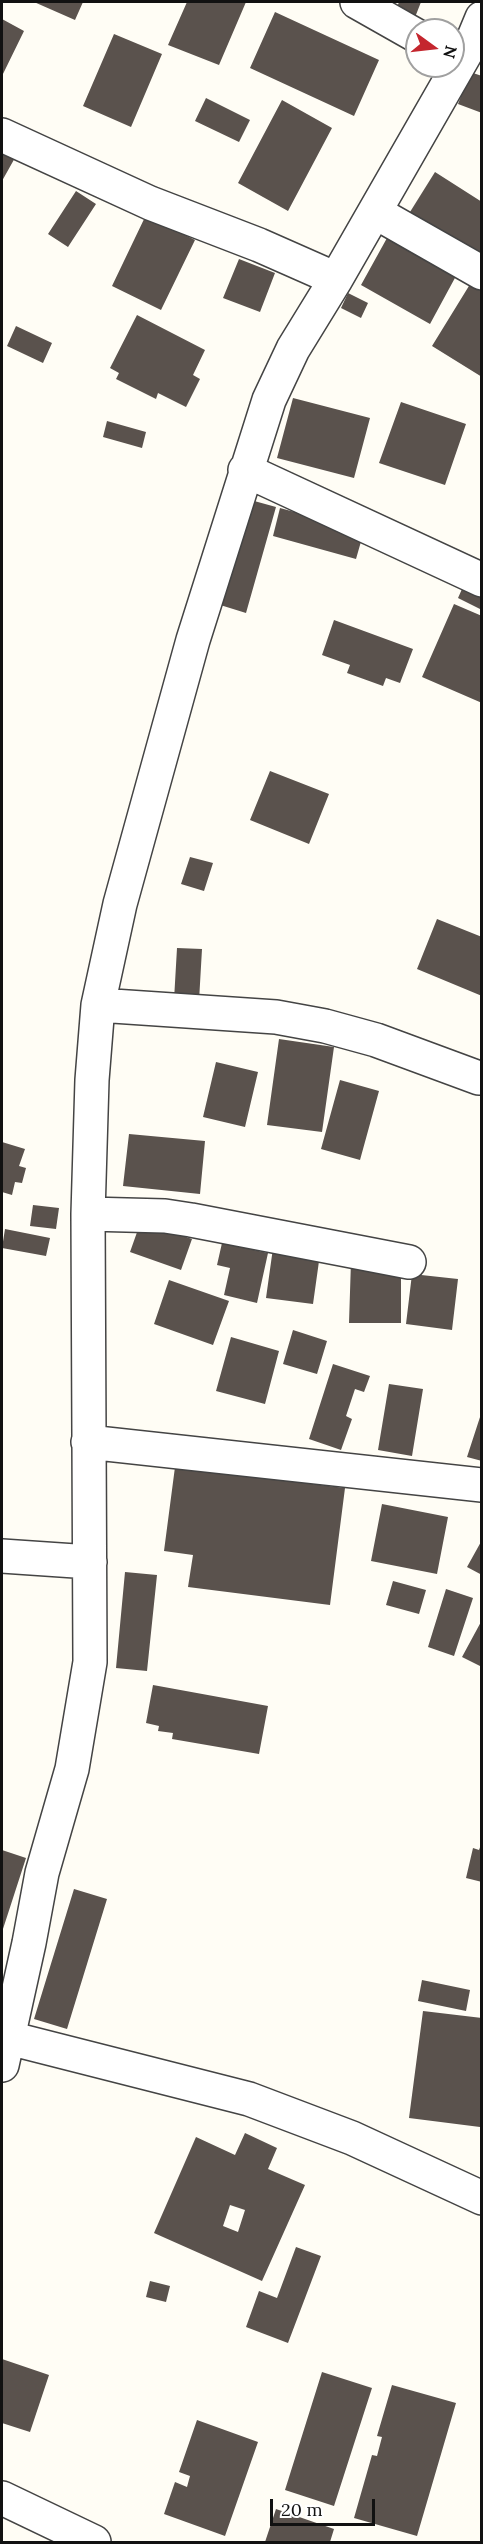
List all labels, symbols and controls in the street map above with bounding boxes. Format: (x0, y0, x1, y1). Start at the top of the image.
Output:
north arrow (405, 18, 465, 78)
text: N (439, 44, 462, 61)
scale bar (273, 2487, 378, 2525)
text: 20 m (281, 2498, 323, 2521)

